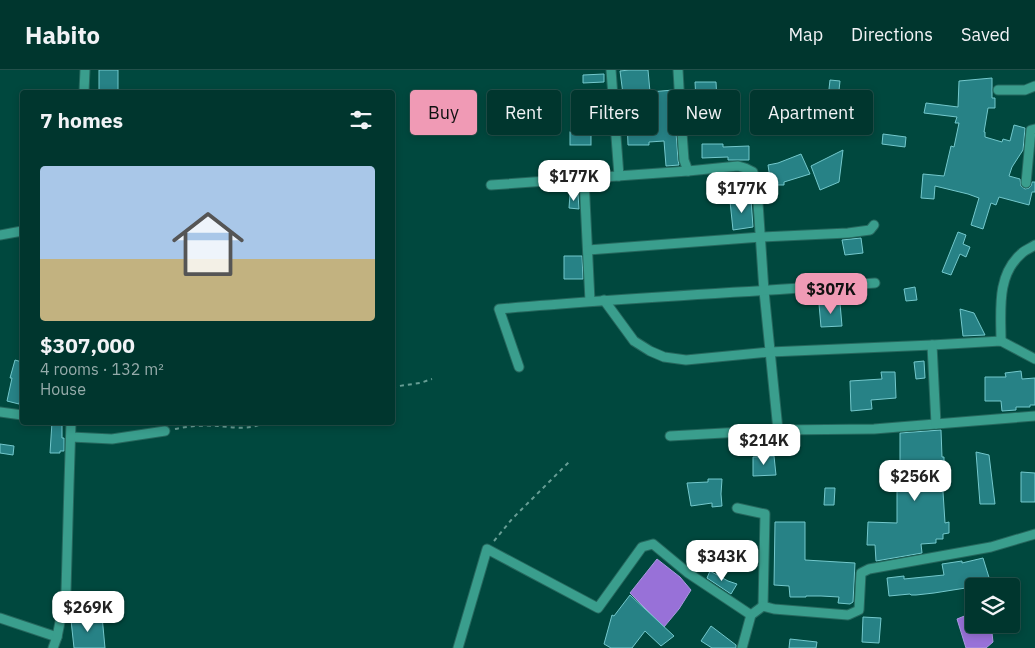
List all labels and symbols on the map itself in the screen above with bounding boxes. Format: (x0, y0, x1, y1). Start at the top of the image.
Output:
pin: $177K (539, 160, 609, 202)
pin: $177K (707, 172, 777, 214)
pin: $307K (796, 272, 866, 315)
pin: $214K (729, 424, 799, 466)
pin: $256K (880, 460, 950, 502)
pin: $343K (687, 540, 757, 582)
pin: $269K (53, 590, 123, 633)

